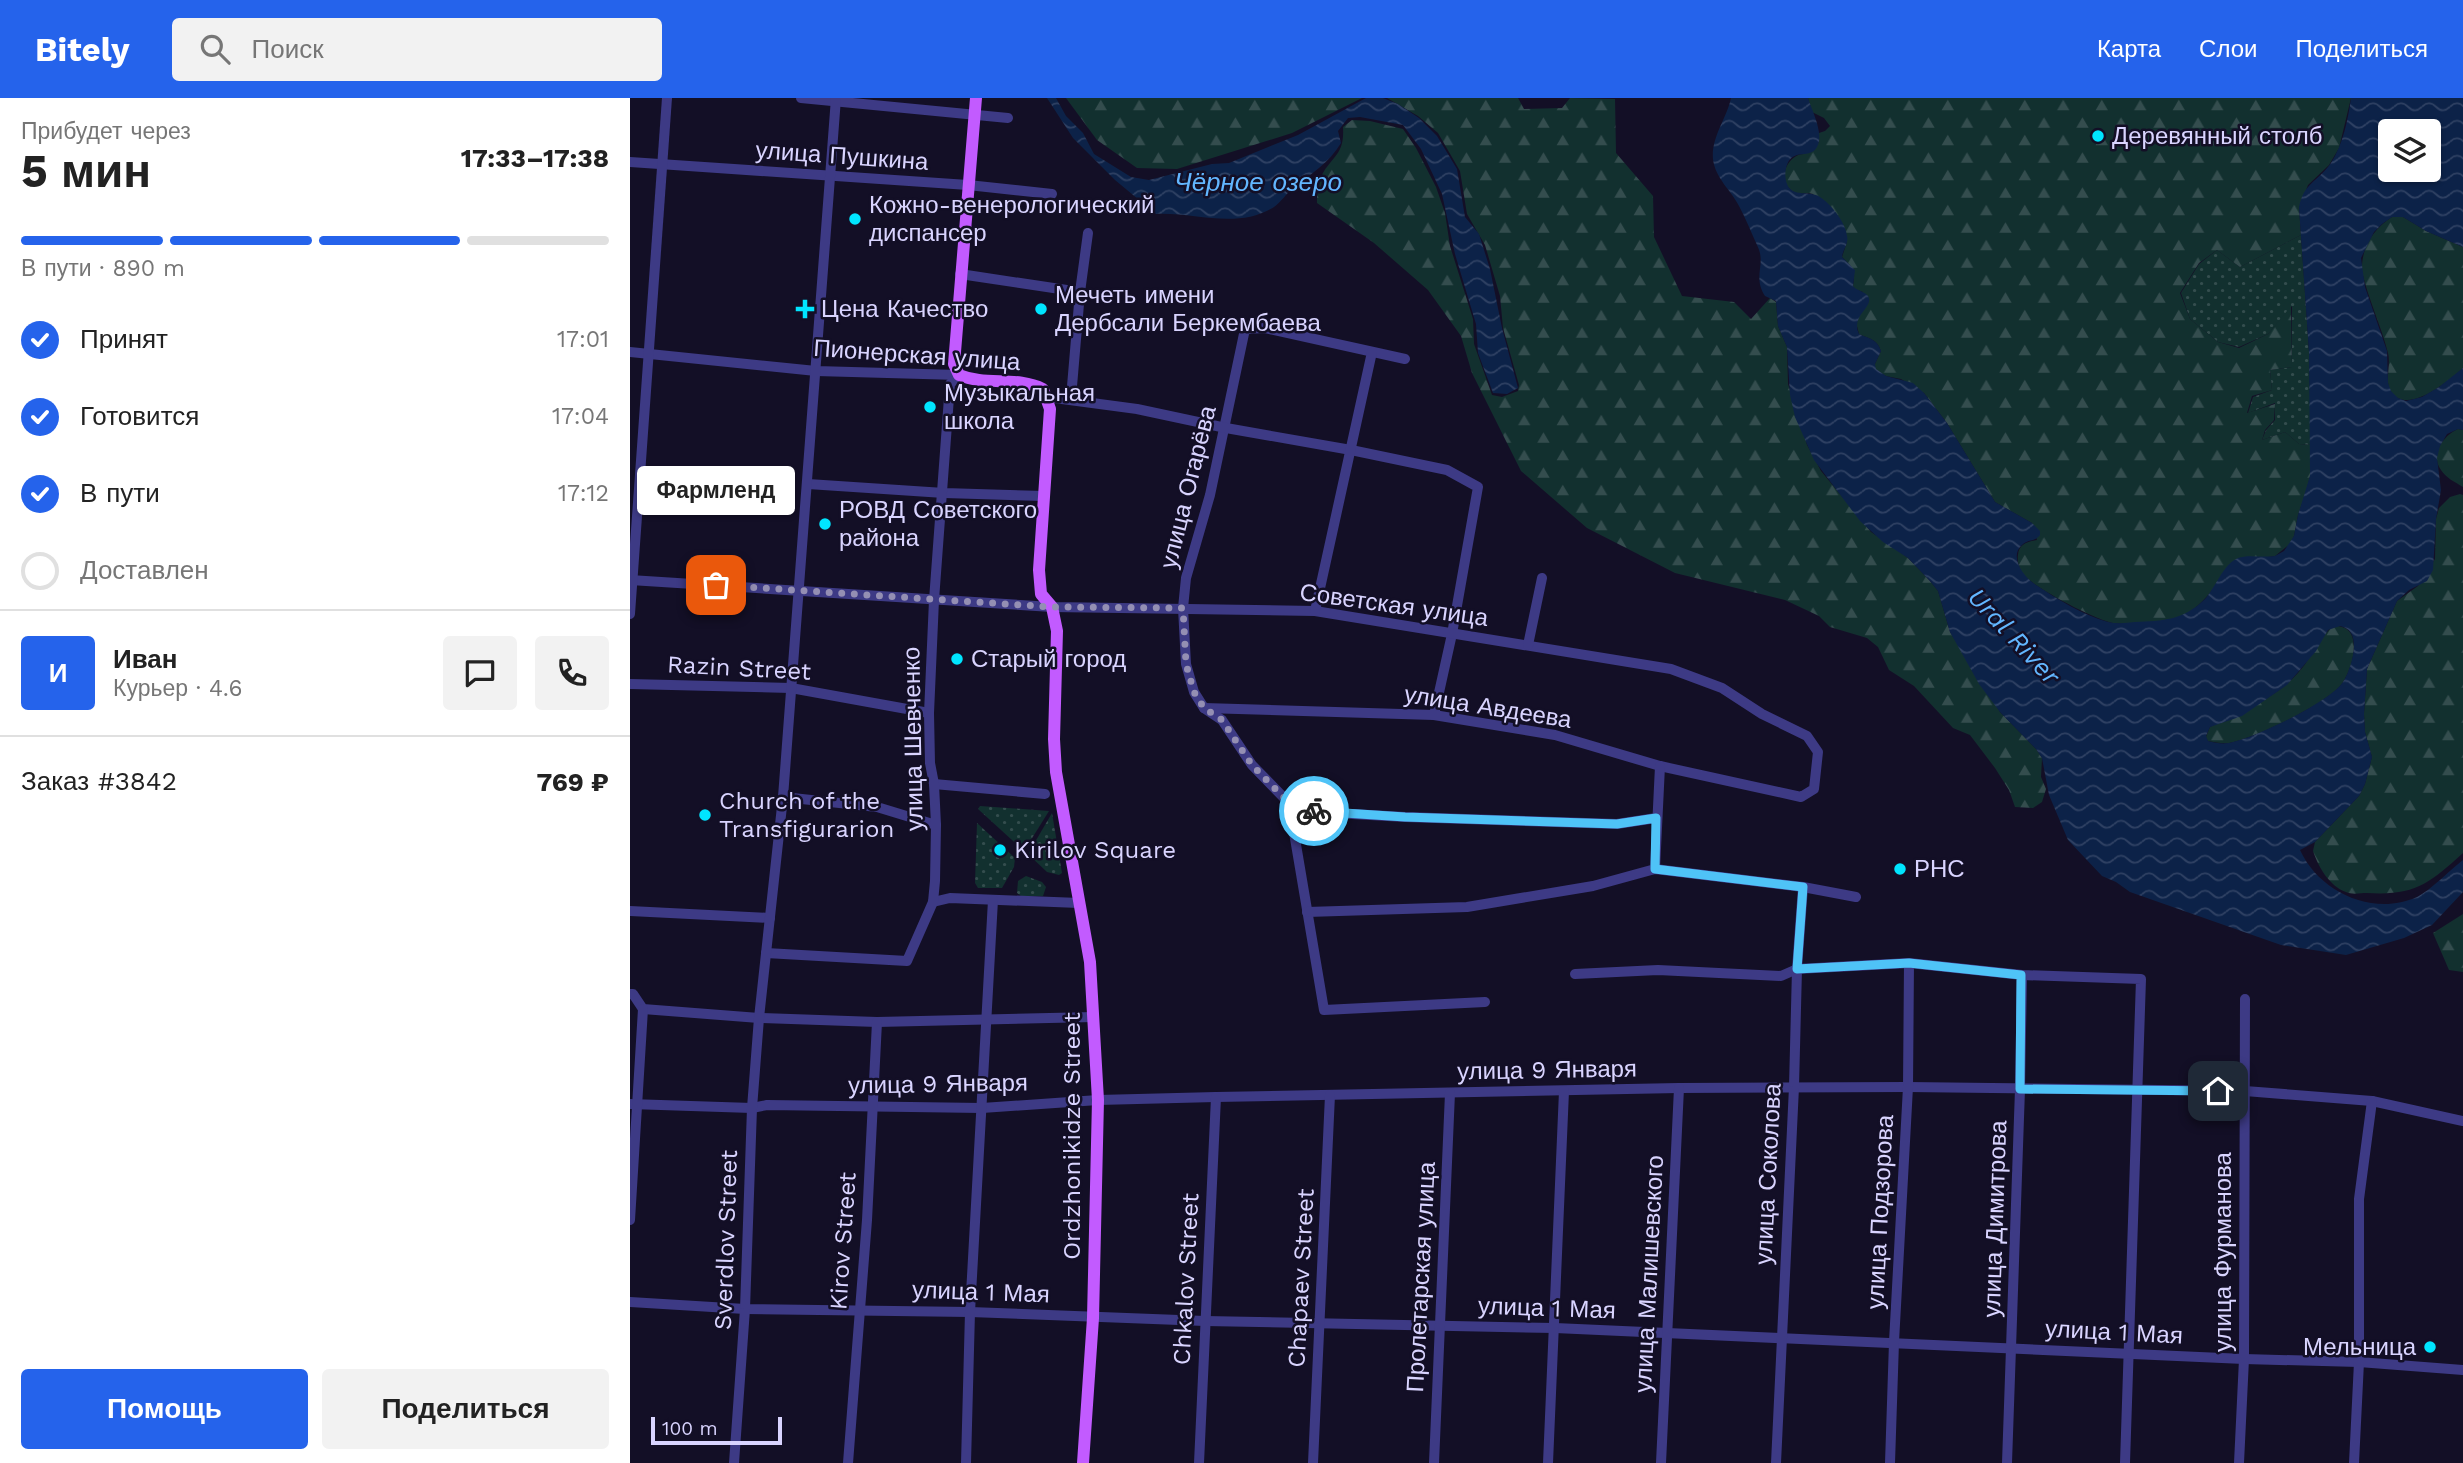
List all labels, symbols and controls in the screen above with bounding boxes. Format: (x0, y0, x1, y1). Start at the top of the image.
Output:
search box (172, 18, 662, 81)
text: Bitely (35, 30, 130, 69)
icon: search (196, 30, 234, 68)
text: Поиск (252, 34, 324, 64)
text: Карта (2097, 35, 2161, 63)
text: Слои (2199, 35, 2257, 63)
text: Поделиться (2295, 35, 2428, 63)
text: Прибудет через (21, 118, 191, 145)
map controls (2378, 119, 2441, 182)
button: layers (2378, 119, 2441, 182)
place label: Деревянный столб (2112, 122, 2322, 150)
marker: Деревянный столб (2090, 128, 2106, 144)
street label: улица Пушкина (755, 136, 930, 176)
text: 17:33–17:38 (461, 143, 609, 173)
text: 5 мин (21, 144, 151, 198)
water label: Чёрное озеро (1174, 167, 1342, 197)
place label: Кожно-венерологический диспансер (869, 191, 1155, 247)
marker: Кожно-венерологический диспансер (847, 211, 863, 227)
text: В пути · 890 m (21, 255, 185, 282)
place label: Мечеть имени Дербсали Беркембаева (1055, 281, 1322, 337)
place label: Цена Качество (821, 295, 988, 323)
marker: Цена Качество (795, 299, 815, 319)
marker: Мечеть имени Дербсали Беркембаева (1033, 301, 1049, 317)
icon: check (21, 321, 59, 359)
text: Принят (80, 324, 168, 354)
text: 17:01 (557, 326, 609, 353)
street label: Пионерская улица (813, 334, 1022, 376)
place label: Музыкальная школа (944, 379, 1095, 435)
icon: check (21, 398, 59, 436)
marker: Музыкальная школа (922, 399, 938, 415)
text: Готовится (80, 401, 199, 431)
street label: улица Огарёва (1154, 402, 1222, 571)
text: 17:04 (552, 403, 609, 430)
callout: Фармленд (637, 466, 795, 515)
icon: check (21, 475, 59, 513)
text: Фармленд (657, 477, 775, 504)
text: В пути (80, 478, 160, 508)
text: 17:12 (558, 480, 609, 507)
place label: РОВД Советского района (839, 496, 1037, 552)
marker: РОВД Советского района (817, 516, 833, 532)
text: Доставлен (80, 555, 209, 585)
pin (686, 555, 746, 615)
icon: bag (697, 566, 735, 604)
street label: Советская улица (1298, 578, 1491, 632)
water label: Ural River (1962, 582, 2067, 691)
button: chat (443, 636, 517, 710)
button: phone (535, 636, 609, 710)
text: Иван (113, 644, 178, 674)
place label: Старый город (971, 645, 1126, 673)
street label: улица Шевченко (897, 647, 929, 831)
street label: Razin Street (666, 650, 812, 686)
marker: Старый город (949, 651, 965, 667)
text: И (49, 658, 67, 688)
text: Курьер · 4.6 (113, 675, 242, 702)
street label: улица Авдеева (1402, 680, 1574, 734)
text: Заказ #3842 (21, 766, 177, 796)
text: 769 ₽ (537, 767, 609, 797)
courier (1279, 776, 1349, 846)
place label: Church of the Transfigurarion (719, 787, 894, 843)
icon: bike (1295, 792, 1333, 830)
marker: Church of the Transfigurarion (697, 807, 713, 823)
place label: Kirilov Square (1014, 836, 1176, 864)
marker: Kirilov Square (992, 842, 1008, 858)
place label: РНС (1914, 855, 1965, 883)
marker: РНС (1892, 861, 1908, 877)
street label: Ordzhonikidze Street (1058, 1012, 1086, 1260)
street label: улица 9 Января (1457, 1054, 1637, 1086)
pin (2188, 1061, 2248, 1121)
street label: улица 9 Января (848, 1068, 1028, 1100)
icon: home (2199, 1072, 2237, 1110)
street label: улица Соколова (1749, 1082, 1787, 1266)
street label: улица Подзорова (1861, 1113, 1899, 1310)
street label: улица Димитрова (1978, 1119, 2012, 1318)
street label: Sverdlov Street (709, 1150, 743, 1330)
street label: улица Фурманова (2209, 1151, 2237, 1352)
street label: улица Малишевского (1629, 1154, 1669, 1394)
street label: Пролетарская улица (1401, 1160, 1441, 1393)
street label: Kirov Street (824, 1171, 862, 1311)
street label: Chapaev Street (1282, 1188, 1320, 1368)
street label: Chkalov Street (1168, 1192, 1204, 1366)
street label: улица 1 Мая (912, 1276, 1050, 1308)
street label: улица 1 Мая (1478, 1292, 1616, 1324)
street label: улица 1 Мая (2044, 1314, 2184, 1350)
place label: Мельница (2303, 1333, 2417, 1361)
marker: Мельница (2422, 1339, 2438, 1355)
button: Помощь (21, 1369, 308, 1449)
button: Поделиться (322, 1369, 609, 1449)
scale bar (651, 1414, 782, 1446)
text: 100 m (662, 1417, 718, 1440)

